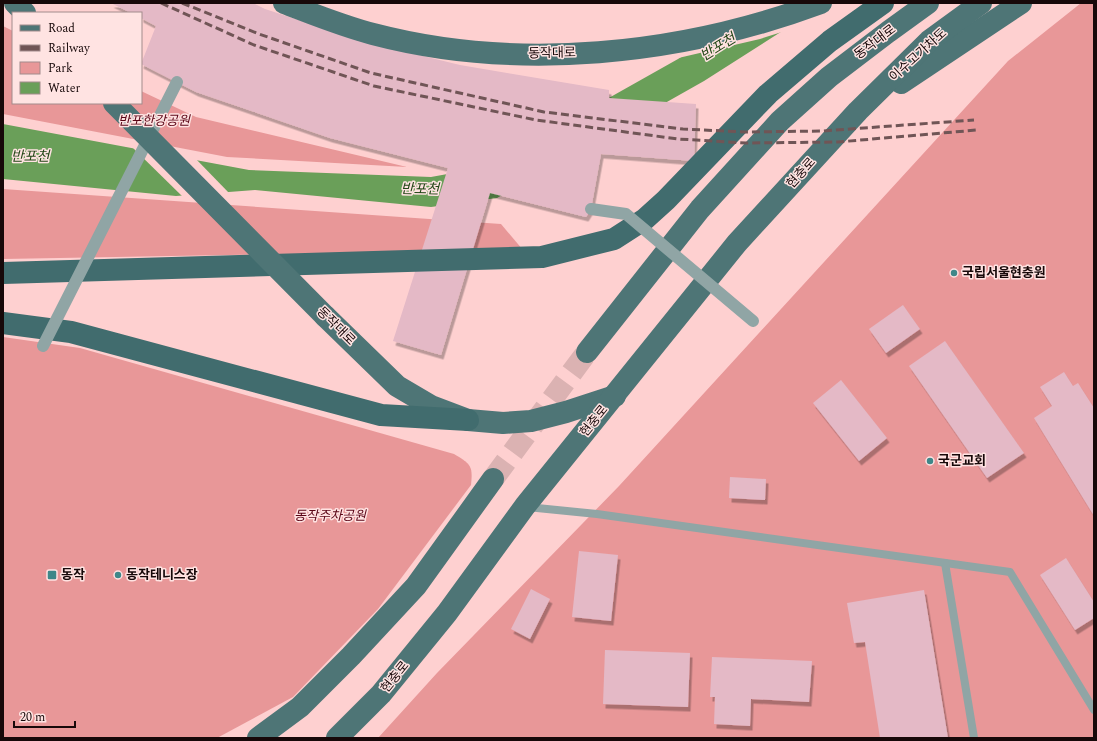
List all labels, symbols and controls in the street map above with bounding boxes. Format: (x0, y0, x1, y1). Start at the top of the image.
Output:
legend (12, 12, 142, 104)
text: Road (48, 19, 75, 38)
street label: 동작대로 (850, 20, 900, 64)
street label: 이수고가차도 (885, 24, 951, 86)
water label: 반포천 (696, 27, 741, 66)
text: Railway (48, 39, 91, 58)
street label: 동작대로 (528, 43, 576, 63)
text: Park (48, 59, 73, 78)
text: Water (48, 79, 80, 98)
park label: 반포한강공원 (118, 111, 191, 131)
water label: 반포천 (11, 146, 50, 167)
street label: 현충로 (782, 153, 820, 193)
water label: 반포천 (400, 178, 441, 200)
place label: 국립서울현충원 (962, 263, 1046, 283)
marker: 국립서울현충원 (949, 268, 959, 278)
street label: 동작대로 (312, 302, 360, 350)
street label: 현충로 (575, 401, 613, 441)
place label: 국군교회 (938, 451, 986, 471)
marker: 국군교회 (925, 456, 935, 466)
park label: 동작주차공원 (294, 506, 367, 526)
place label: 동작 (61, 565, 85, 585)
place label: 동작테니스장 (126, 565, 198, 585)
marker: 동작 (46, 569, 58, 581)
marker: 동작테니스장 (113, 570, 123, 580)
street label: 현충로 (376, 657, 414, 697)
scale bar (14, 703, 75, 729)
text: 20 m (20, 708, 45, 727)

